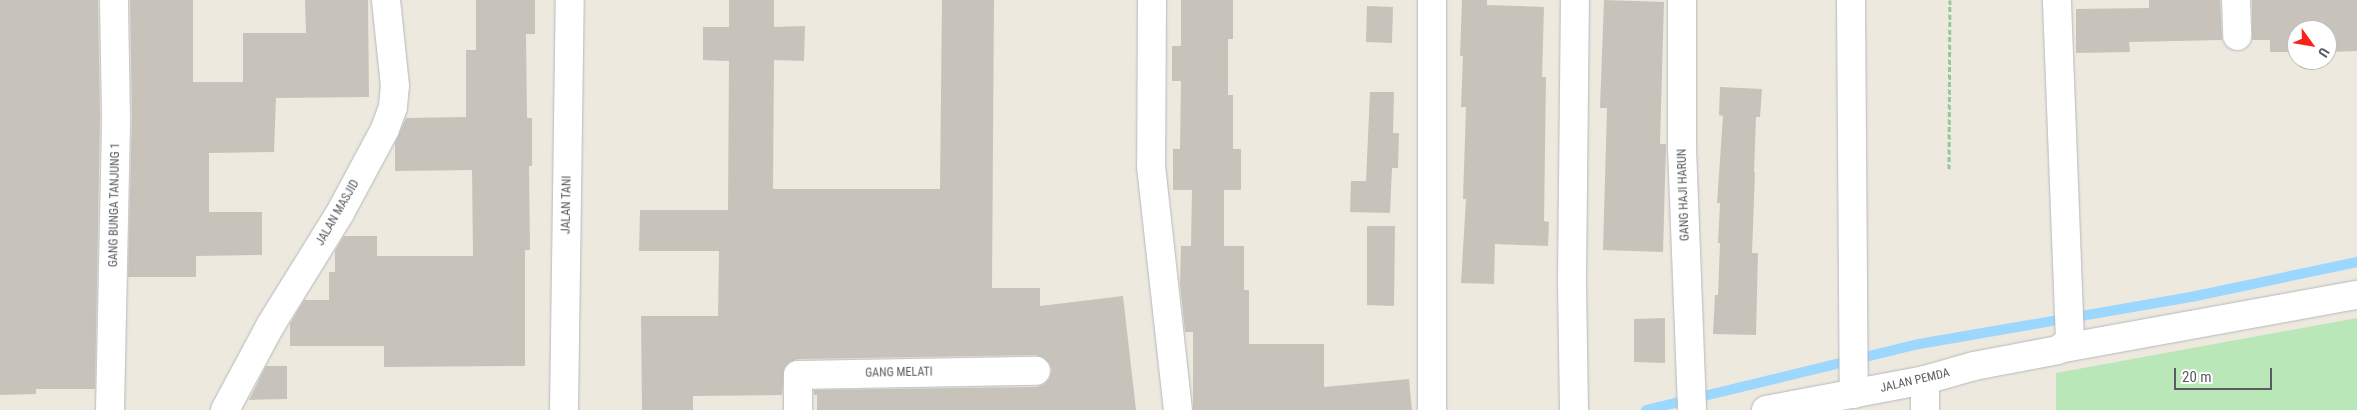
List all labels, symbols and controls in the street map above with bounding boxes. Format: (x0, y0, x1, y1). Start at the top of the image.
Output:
north arrow (2287, 20, 2337, 70)
text: U (2315, 45, 2333, 60)
street label: GANG BUNGA TANJUNG 1 (107, 143, 123, 267)
street label: GANG HAJI HARUN (1675, 149, 1693, 241)
street label: JALAN TANI (559, 176, 575, 234)
street label: JALAN MASJID (313, 178, 363, 248)
scale bar (2177, 358, 2274, 390)
street label: GANG MELATI (865, 365, 933, 381)
street label: JALAN PEMDA (1879, 366, 1951, 396)
text: 20 m (2182, 368, 2212, 386)

